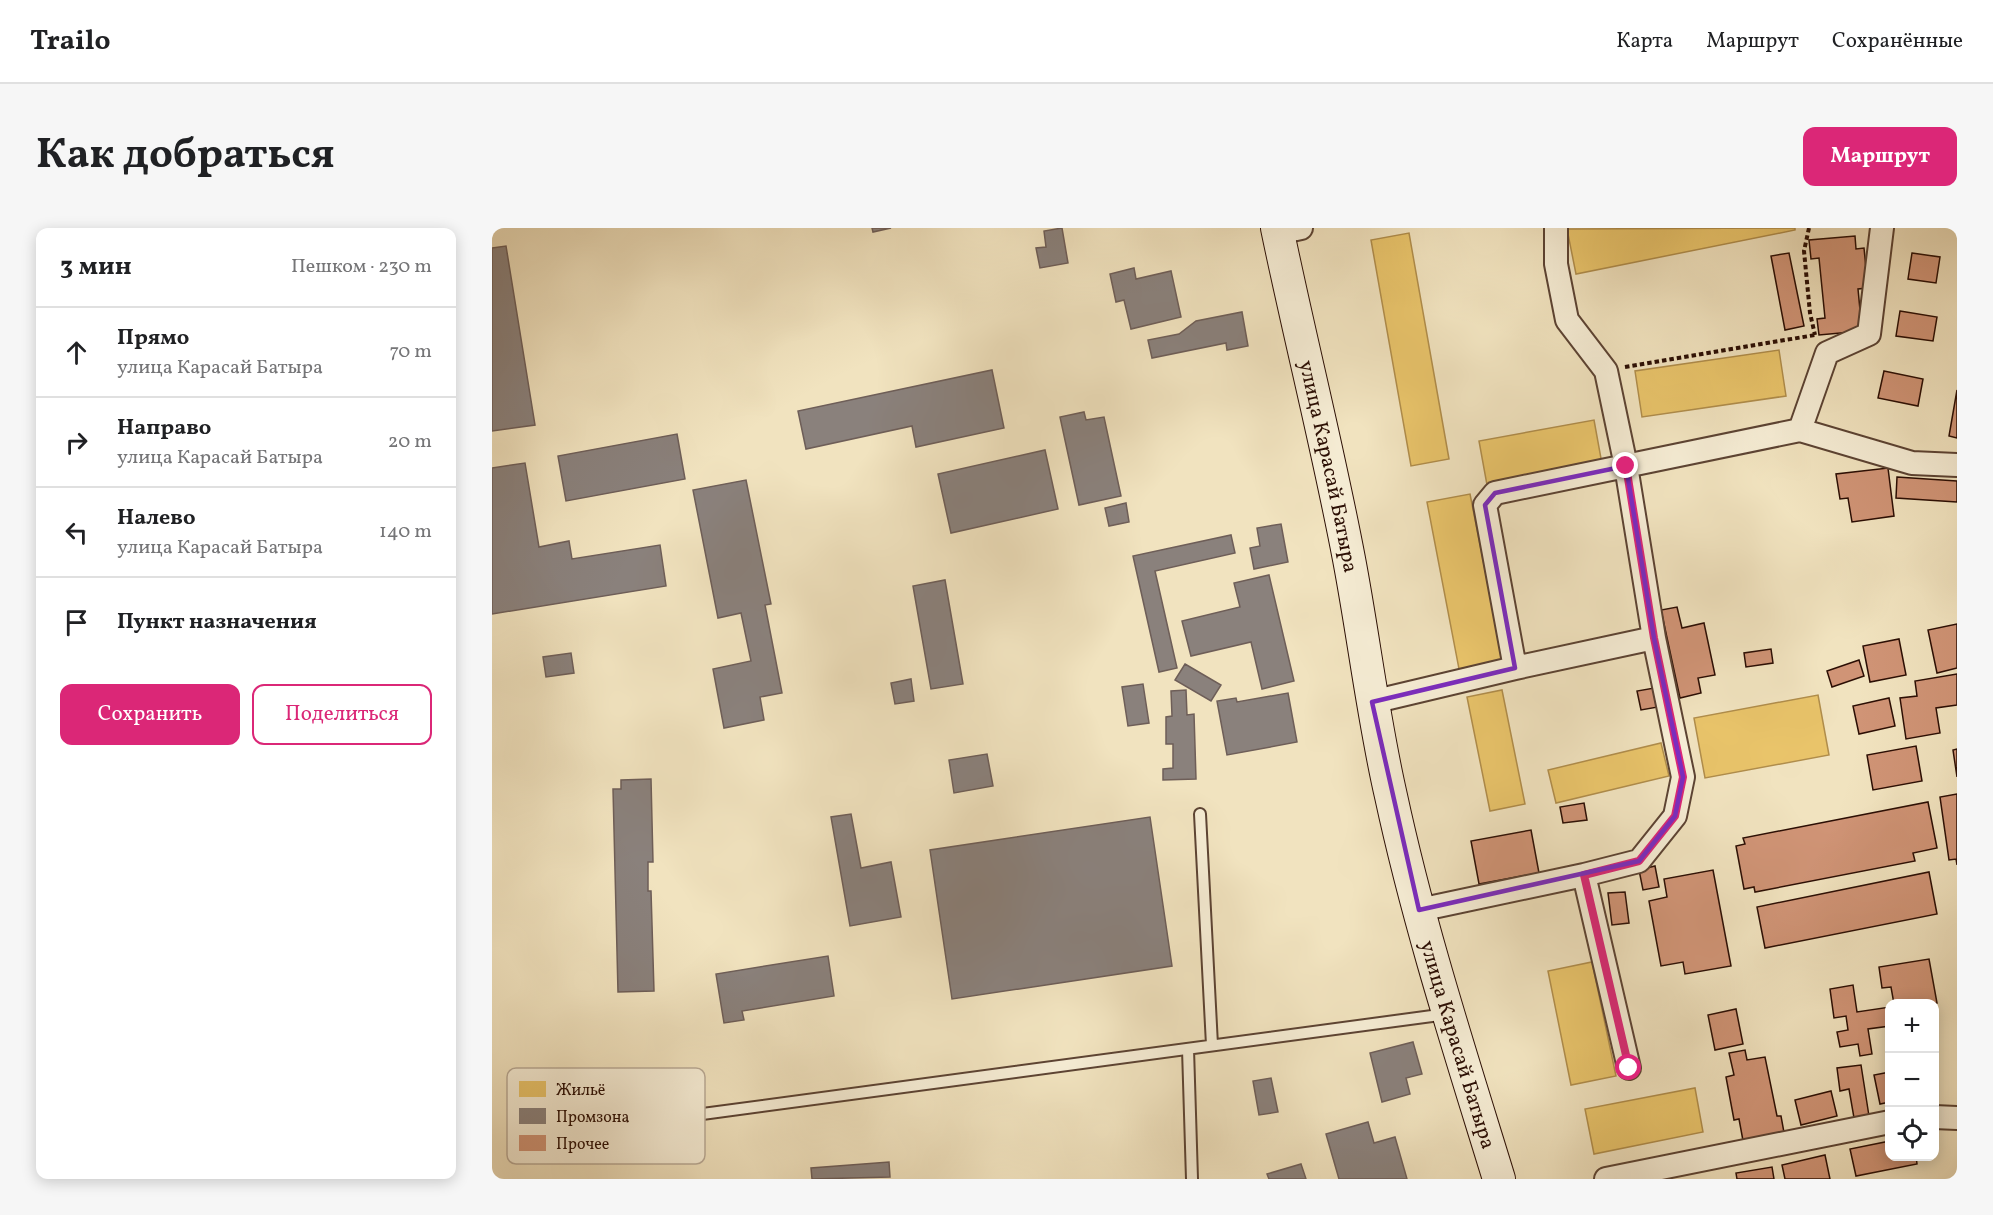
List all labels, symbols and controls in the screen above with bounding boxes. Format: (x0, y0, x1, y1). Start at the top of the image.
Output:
text: Trailo (30, 22, 111, 61)
text: Карта (1616, 27, 1673, 56)
text: Маршрут (1706, 27, 1799, 56)
text: Сохранённые (1832, 27, 1963, 56)
text: Как добраться (36, 127, 335, 186)
button: Маршрут (1803, 127, 1957, 186)
text: 3 мин (60, 249, 132, 285)
text: Пешком · 230 m (291, 253, 432, 281)
text: Прямо (117, 323, 189, 354)
icon: ahead (60, 336, 93, 369)
text: 70 m (389, 338, 432, 366)
text: улица Карасай Батыра (117, 354, 323, 382)
street label: улица Карасай Батыра (1291, 358, 1364, 575)
text: Направо (117, 413, 211, 444)
icon: right (60, 426, 93, 459)
text: 20 m (388, 428, 432, 456)
text: улица Карасай Батыра (117, 444, 323, 472)
route end (1612, 452, 1638, 478)
text: Налево (117, 503, 196, 534)
icon: left (60, 516, 93, 549)
text: 140 m (379, 518, 432, 546)
text: улица Карасай Батыра (117, 534, 323, 562)
icon: arrive (60, 606, 93, 639)
text: Пункт назначения (117, 607, 317, 638)
button: Сохранить (60, 684, 240, 745)
button: Поделиться (252, 684, 432, 745)
street label: улица Карасай Батыра (1412, 937, 1502, 1153)
map controls (1885, 999, 1939, 1161)
button: + (1885, 999, 1939, 1053)
button: − (1885, 1053, 1939, 1107)
route start (1615, 1054, 1641, 1080)
legend (507, 1068, 705, 1164)
text: Жильё (556, 1080, 605, 1102)
text: Промзона (556, 1107, 629, 1129)
button: locate (1885, 1107, 1939, 1161)
text: Прочее (556, 1134, 609, 1156)

